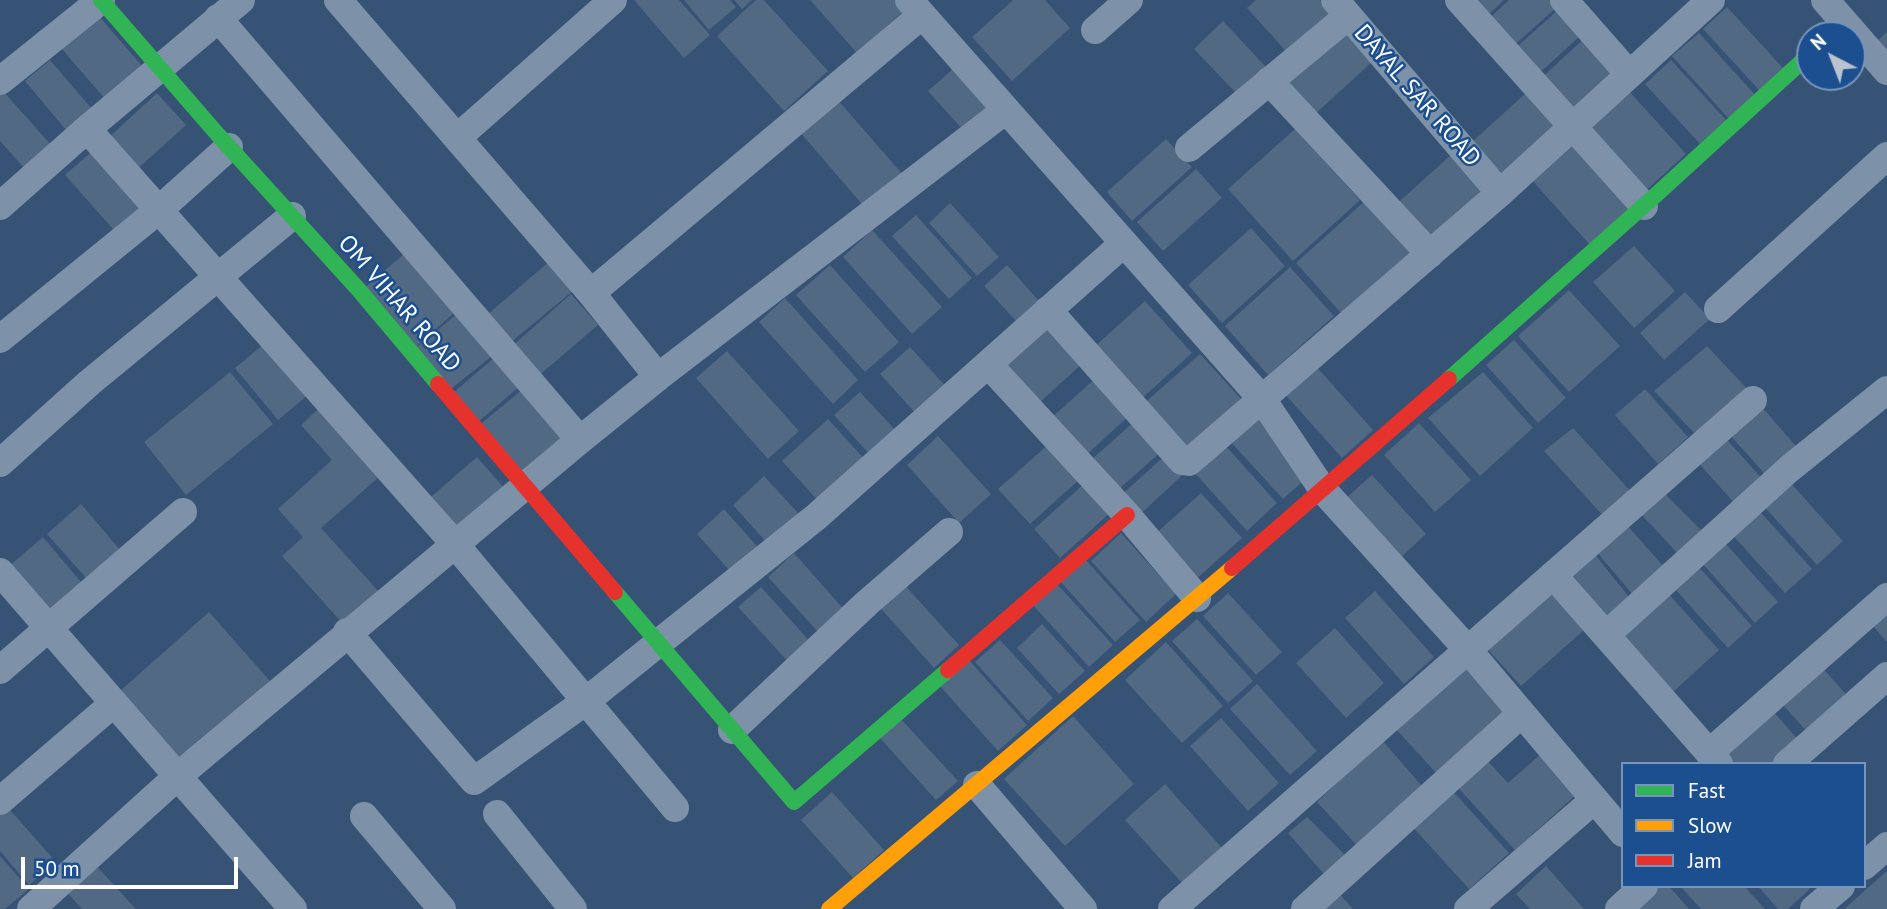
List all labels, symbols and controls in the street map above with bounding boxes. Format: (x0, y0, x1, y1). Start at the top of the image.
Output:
street label: DAYAL SAR ROAD (1348, 19, 1486, 173)
north arrow (1796, 21, 1866, 91)
text: N (1806, 29, 1831, 55)
street label: OM VIHAR ROAD (332, 230, 466, 378)
legend (1621, 762, 1866, 888)
text: Fast (1688, 777, 1725, 804)
text: Slow (1688, 812, 1732, 839)
scale bar (24, 842, 242, 886)
text: Jam (1688, 847, 1722, 874)
text: 50 m (34, 855, 80, 882)

